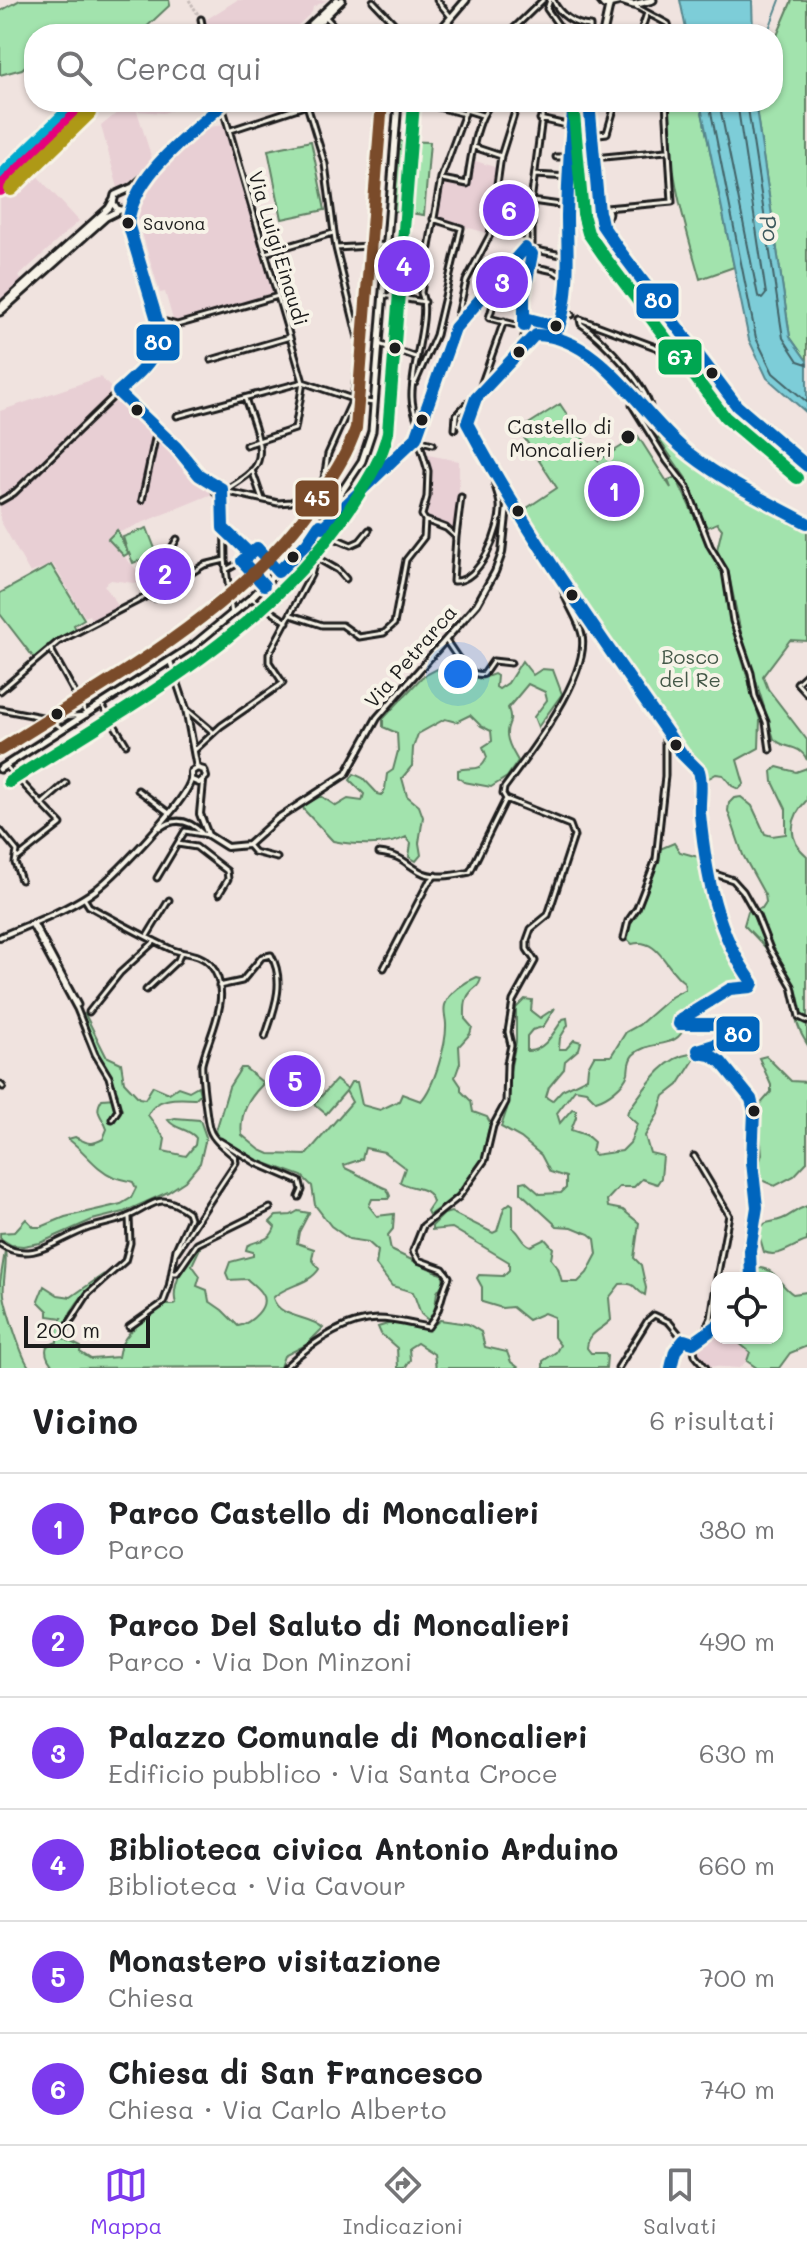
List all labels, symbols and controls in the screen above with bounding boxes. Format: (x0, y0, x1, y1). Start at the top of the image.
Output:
search box (24, 24, 783, 112)
icon: search (52, 46, 96, 90)
text: Cerca qui (116, 48, 262, 88)
street label: Via Luigi Einaudi (243, 168, 315, 328)
pin: 6 (483, 180, 535, 240)
place label: Savona (143, 211, 206, 235)
water label: Po (753, 212, 787, 244)
marker: Savona (120, 215, 136, 231)
pin: 4 (378, 236, 430, 296)
pin: 3 (476, 252, 528, 312)
line badge: 80 (635, 282, 680, 320)
text: 80 (644, 285, 672, 314)
unlabelled marker (548, 318, 564, 334)
line badge: 80 (135, 323, 181, 362)
text: 80 (144, 327, 172, 356)
line badge: 67 (657, 338, 703, 376)
unlabelled marker (387, 340, 403, 356)
text: 67 (667, 342, 693, 371)
unlabelled marker (511, 344, 527, 360)
unlabelled marker (704, 365, 720, 381)
unlabelled marker (129, 402, 145, 418)
unlabelled marker (414, 412, 430, 428)
place label: Castello di Moncalieri (507, 413, 612, 462)
marker: Castello di Moncalieri (619, 428, 637, 446)
pin: 1 (588, 461, 640, 521)
line badge: 45 (294, 479, 340, 518)
text: 45 (304, 483, 331, 512)
unlabelled marker (510, 503, 526, 519)
pin: 2 (139, 544, 191, 604)
unlabelled marker (285, 549, 301, 565)
unlabelled marker (564, 587, 580, 603)
street label: Via Petrarca (358, 599, 462, 713)
park label: Bosco del Re (659, 643, 721, 692)
your location (438, 654, 478, 694)
unlabelled marker (49, 706, 65, 722)
unlabelled marker (668, 737, 684, 753)
line badge: 80 (715, 1015, 761, 1053)
text: 80 (724, 1019, 752, 1048)
pin: 5 (269, 1051, 321, 1111)
unlabelled marker (746, 1103, 762, 1119)
map controls (711, 1272, 783, 1344)
button: locate (711, 1272, 783, 1344)
scale bar (24, 1312, 150, 1348)
text: 200 m (36, 1315, 100, 1344)
text: Vicino (32, 1398, 138, 1443)
text: 6 risultati (650, 1403, 775, 1437)
text: Parco Castello di Moncalieri (108, 1492, 540, 1532)
text: 1 (52, 1512, 64, 1546)
text: 380 m (699, 1512, 775, 1546)
text: Parco (108, 1532, 184, 1566)
text: Parco Del Saluto di Moncalieri (108, 1604, 570, 1644)
text: 2 (51, 1624, 65, 1658)
text: 490 m (699, 1624, 775, 1658)
text: Parco · Via Don Minzoni (108, 1644, 412, 1678)
text: Palazzo Comunale di Moncalieri (108, 1716, 588, 1756)
text: 3 (50, 1736, 66, 1770)
text: 630 m (699, 1736, 775, 1770)
text: Edificio pubblico · Via Santa Croce (108, 1756, 558, 1790)
text: Biblioteca civica Antonio Arduino (108, 1828, 618, 1868)
text: 4 (50, 1848, 66, 1882)
text: 660 m (699, 1848, 775, 1882)
text: Biblioteca · Via Cavour (108, 1868, 406, 1902)
text: Monastero visitazione (108, 1940, 441, 1980)
text: 5 (50, 1960, 66, 1994)
text: 700 m (699, 1960, 775, 1994)
text: Chiesa (108, 1980, 194, 2014)
text: Chiesa di San Francesco (108, 2052, 483, 2092)
text: 6 (50, 2072, 66, 2106)
text: 740 m (700, 2072, 775, 2106)
text: Chiesa · Via Carlo Alberto (108, 2092, 446, 2126)
tab: Mappa (90, 2163, 162, 2240)
tab: Indicazioni (343, 2163, 463, 2240)
tab: Salvati (643, 2163, 717, 2240)

